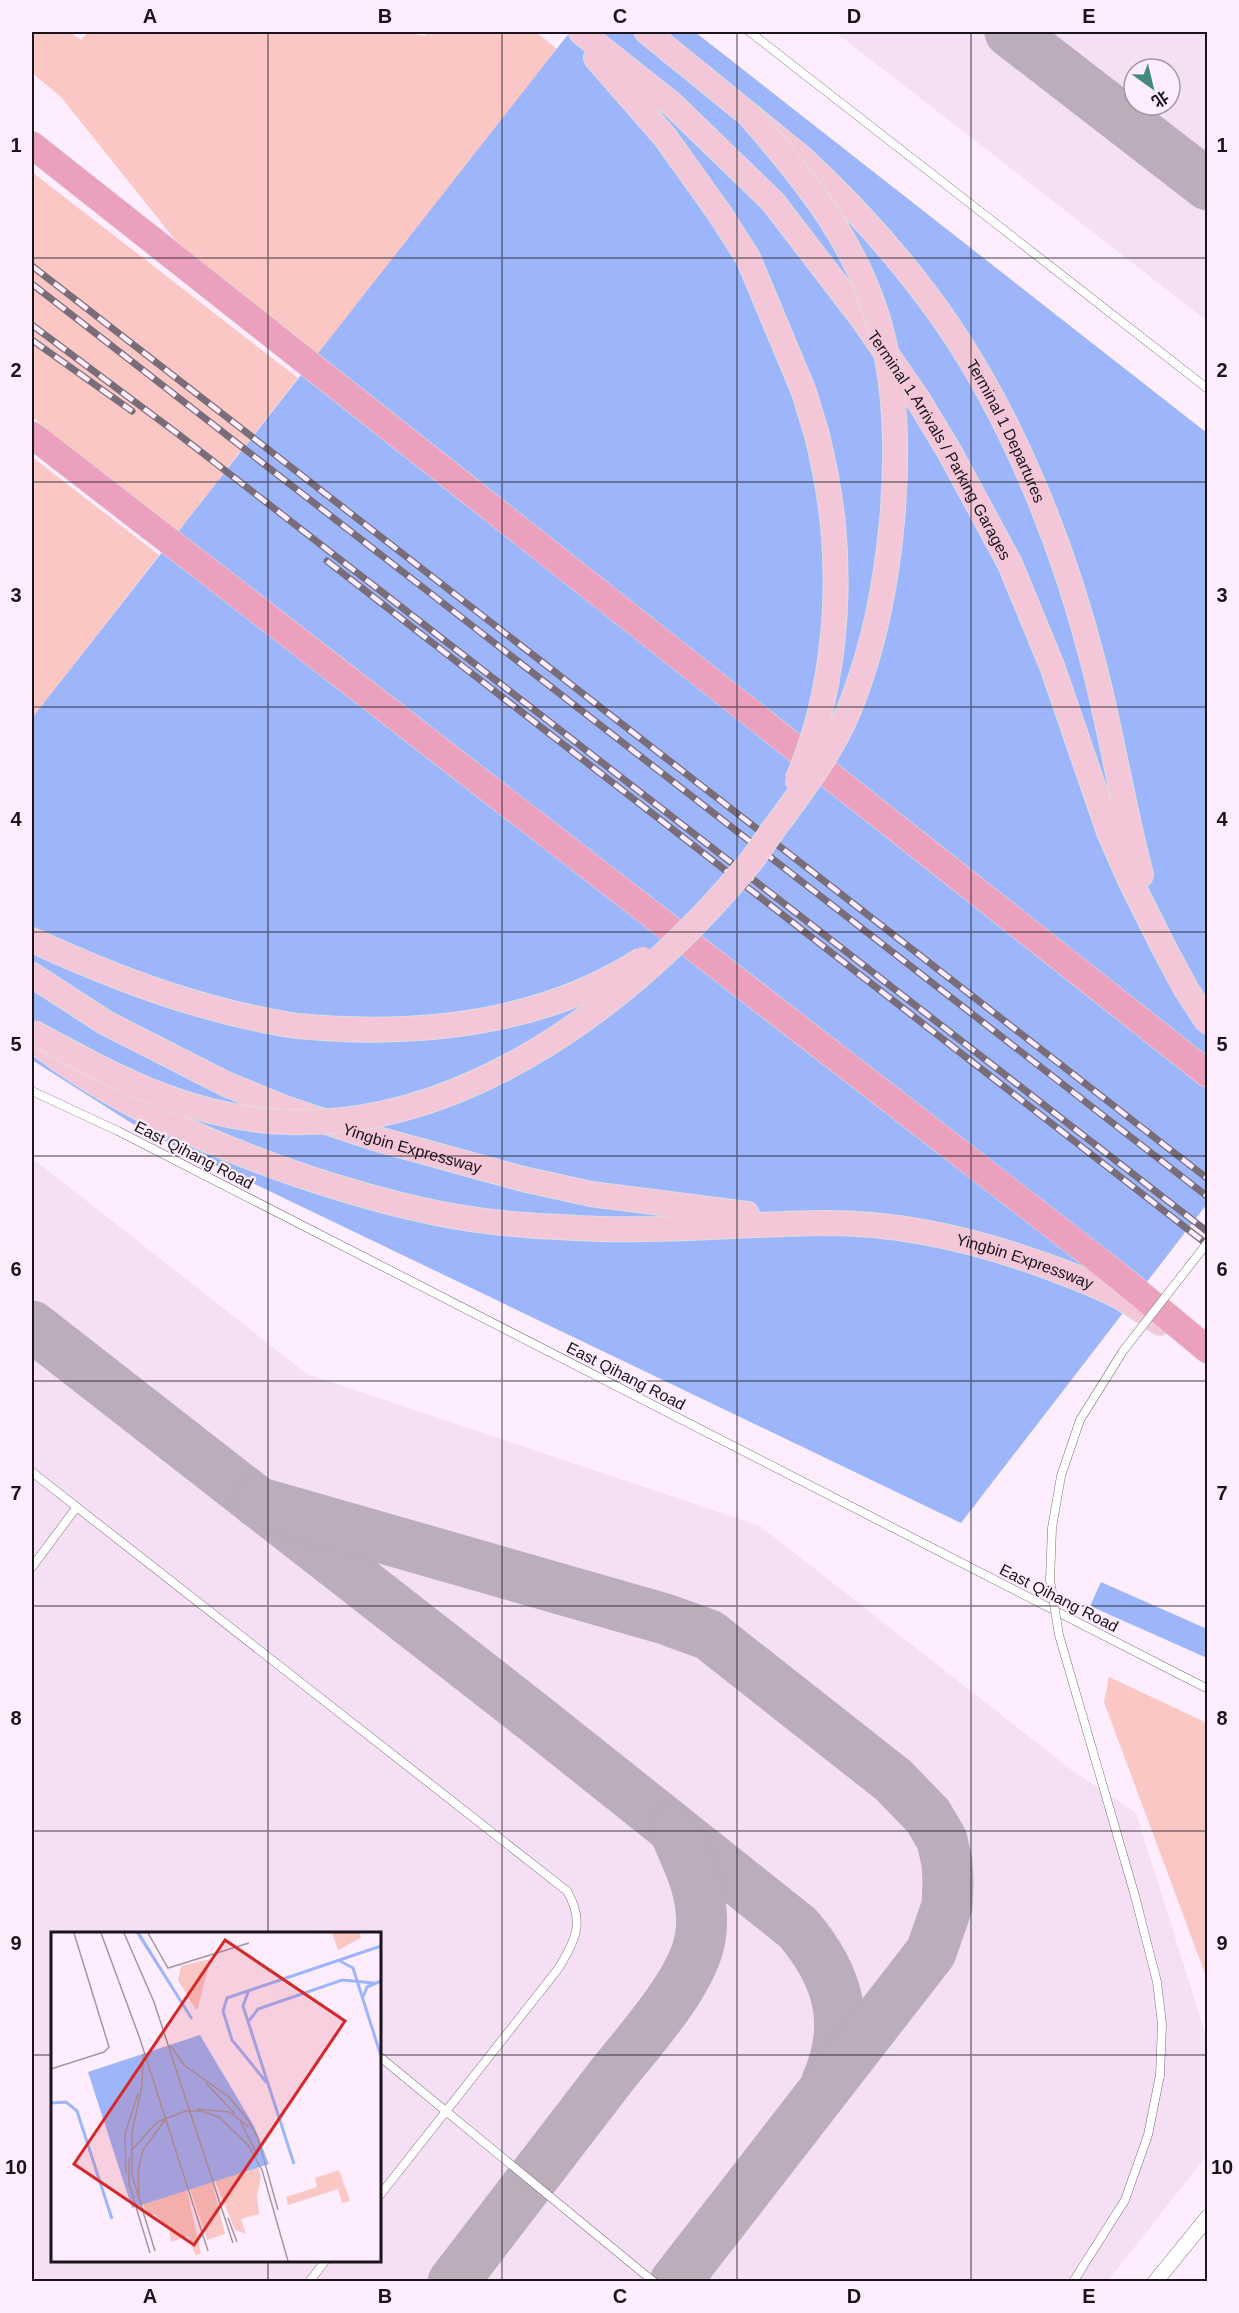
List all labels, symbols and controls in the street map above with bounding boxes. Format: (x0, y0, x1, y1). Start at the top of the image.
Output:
text: A (143, 5, 157, 27)
text: B (378, 5, 392, 27)
text: C (613, 5, 627, 27)
text: D (847, 5, 861, 27)
text: E (1082, 5, 1096, 27)
north arrow (1122, 57, 1182, 117)
text: 北 (1149, 87, 1172, 111)
text: 1 (10, 134, 22, 156)
text: 1 (1216, 134, 1228, 156)
street label: Terminal 1 Arrivals / Parking Garages (865, 327, 1015, 563)
street label: Terminal 1 Departures (963, 356, 1048, 505)
text: 2 (10, 359, 22, 381)
text: 2 (1216, 359, 1228, 381)
text: 3 (10, 584, 22, 606)
text: 3 (1216, 584, 1228, 606)
text: 4 (10, 808, 22, 830)
text: 4 (1216, 808, 1228, 830)
text: 5 (10, 1033, 22, 1055)
text: 5 (1216, 1033, 1228, 1055)
street label: East Qihang Road (132, 1118, 256, 1192)
street label: Yingbin Expressway (341, 1120, 484, 1176)
street label: Yingbin Expressway (955, 1230, 1096, 1292)
text: 6 (10, 1258, 22, 1280)
text: 6 (1216, 1258, 1228, 1280)
street label: East Qihang Road (564, 1339, 688, 1413)
text: 7 (10, 1482, 22, 1504)
text: 7 (1216, 1482, 1228, 1504)
street label: East Qihang Road (997, 1561, 1121, 1635)
text: 8 (10, 1707, 22, 1729)
text: 8 (1216, 1707, 1228, 1729)
text: 9 (10, 1932, 22, 1954)
inset map (51, 1932, 381, 2262)
text: 9 (1216, 1932, 1228, 1954)
text: 10 (5, 2156, 27, 2178)
text: 10 (1211, 2156, 1233, 2178)
text: A (143, 2285, 157, 2307)
text: B (378, 2285, 392, 2307)
text: C (613, 2285, 627, 2307)
text: D (847, 2285, 861, 2307)
text: E (1082, 2285, 1096, 2307)

